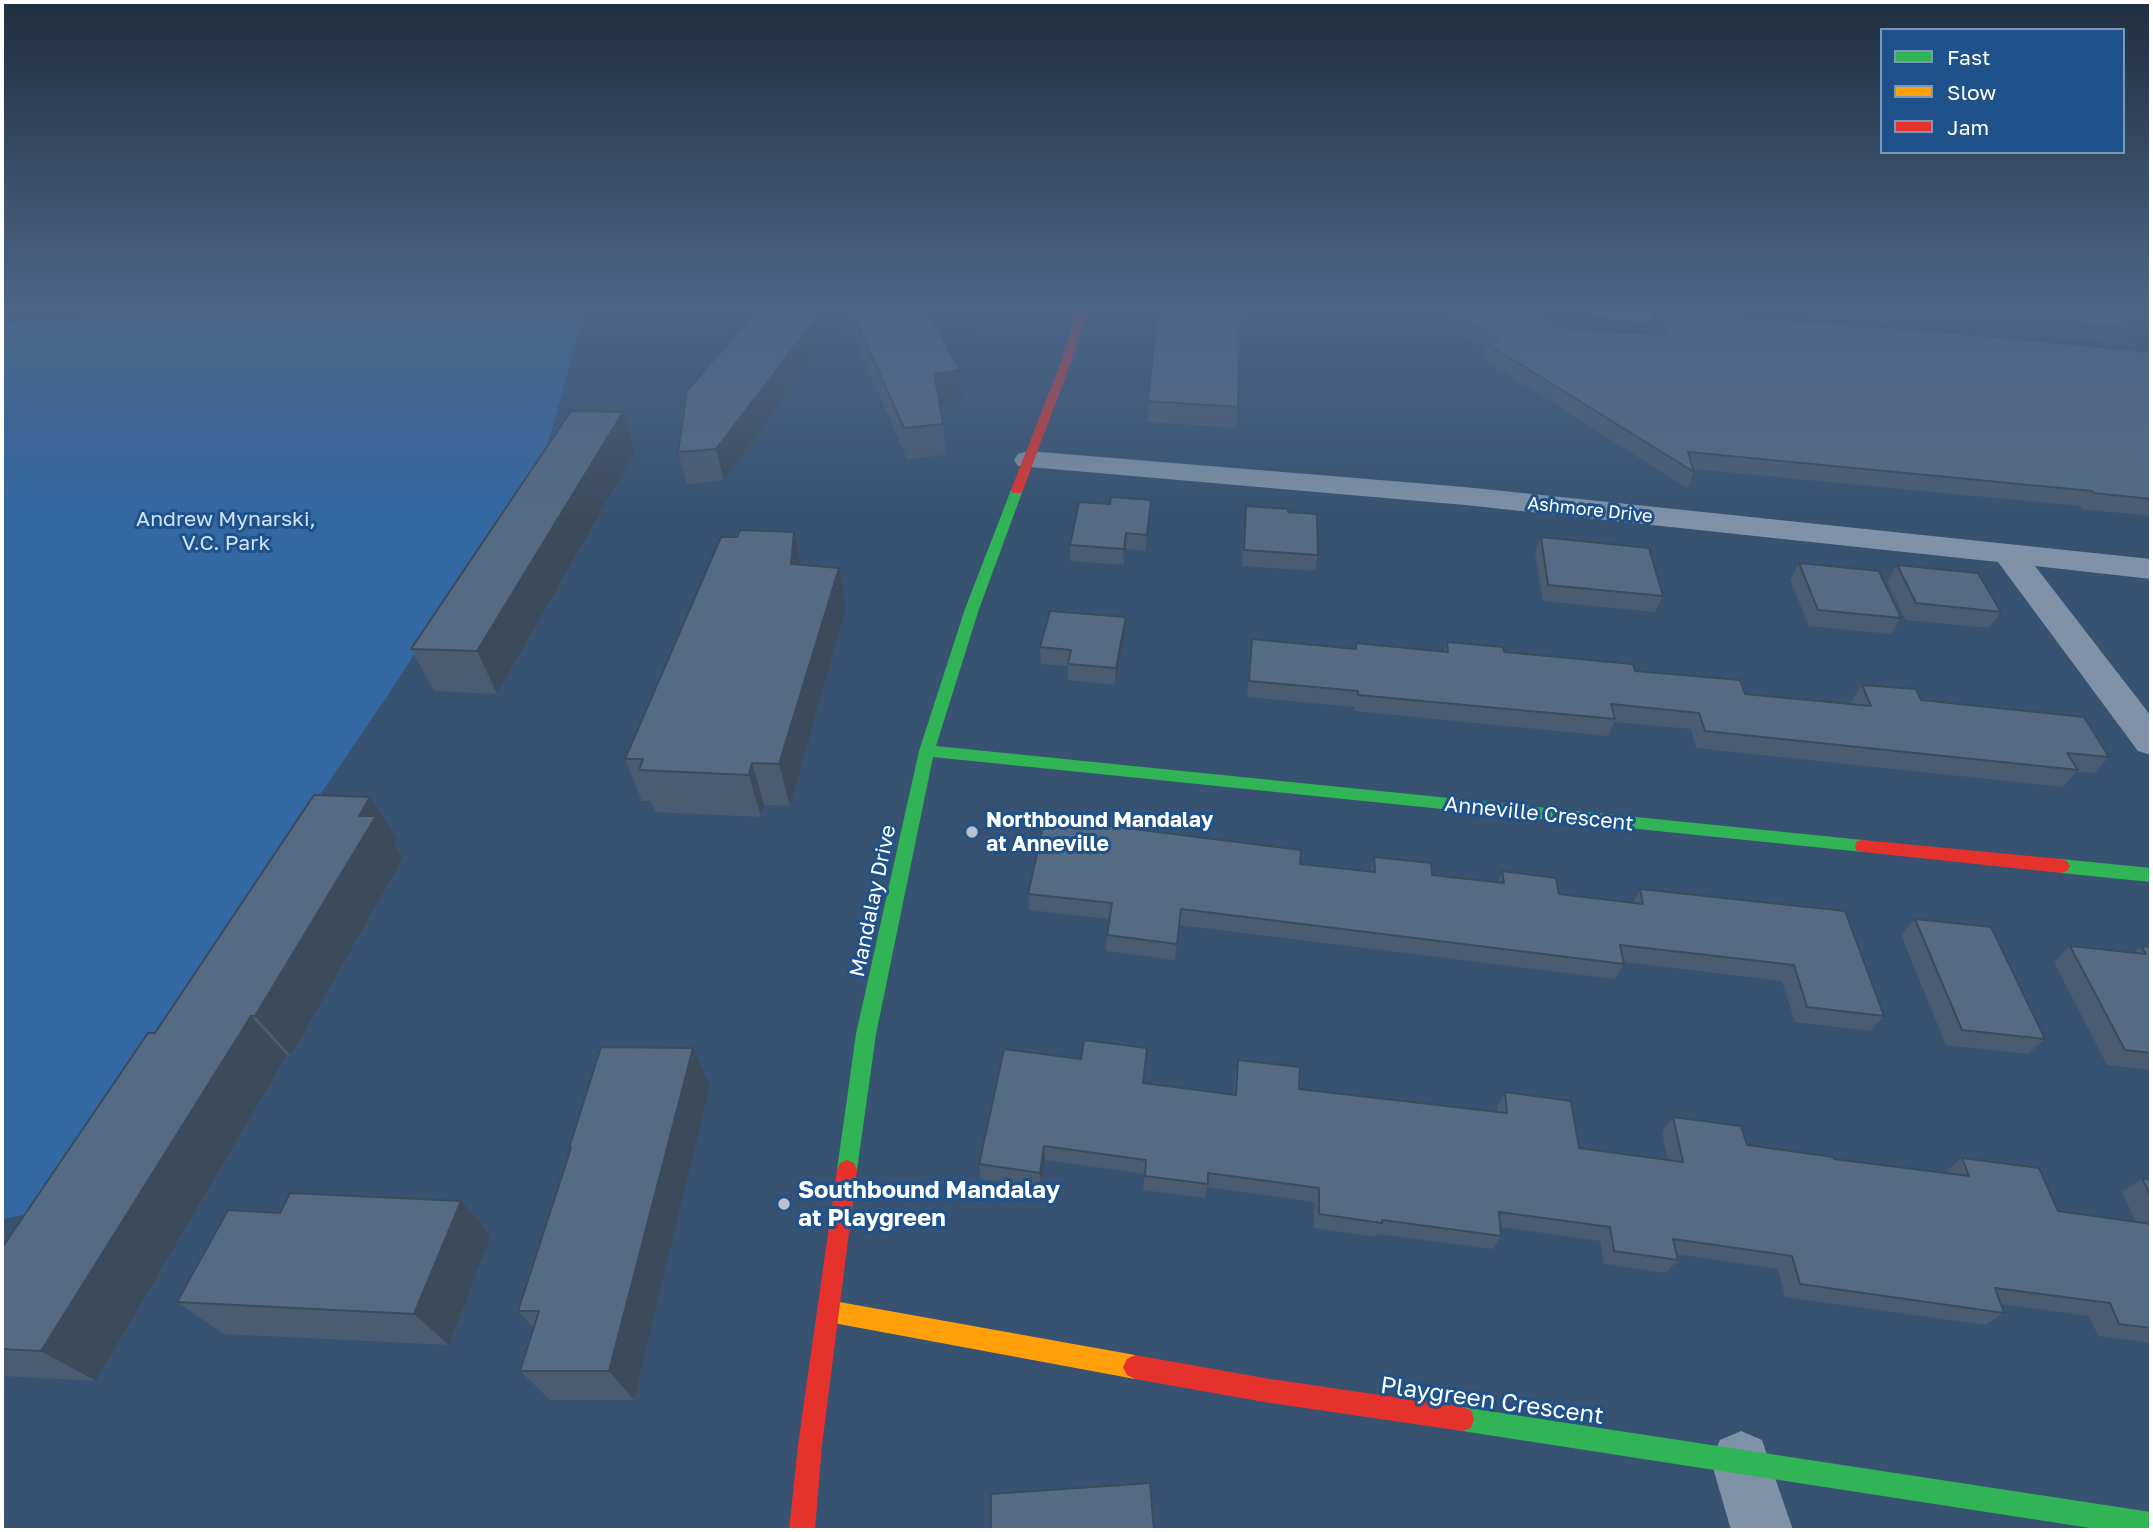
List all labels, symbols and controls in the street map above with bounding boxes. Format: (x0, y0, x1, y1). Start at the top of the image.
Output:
legend (1880, 28, 2125, 154)
text: Fast (1947, 44, 1990, 70)
text: Slow (1947, 79, 1996, 105)
text: Jam (1947, 114, 1989, 140)
street label: Ashmore Drive (1526, 493, 1654, 527)
park label: Andrew Mynarski, V.C. Park (136, 506, 316, 556)
street label: Anneville Crescent (1443, 792, 1635, 836)
place label: Northbound Mandalay at Anneville (986, 807, 1213, 857)
street label: Mandalay Drive (845, 823, 901, 979)
marker: Northbound Mandalay at Anneville (964, 824, 980, 840)
place label: Southbound Mandalay at Playgreen (798, 1176, 1060, 1232)
marker: Southbound Mandalay at Playgreen (776, 1196, 792, 1212)
street label: Playgreen Crescent (1379, 1371, 1605, 1431)

